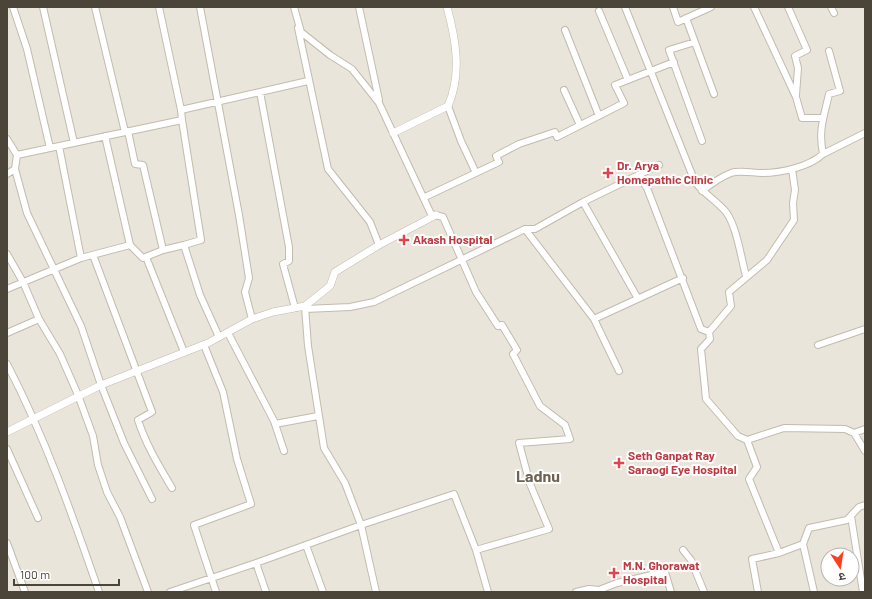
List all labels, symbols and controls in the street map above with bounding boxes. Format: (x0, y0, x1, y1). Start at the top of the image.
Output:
place label: Dr. Arya Homepathic Clinic (617, 158, 714, 186)
marker: Dr. Arya Homepathic Clinic (602, 167, 614, 179)
place label: Akash Hospital (413, 232, 493, 246)
marker: Akash Hospital (398, 234, 410, 246)
place label: Seth Ganpat Ray Saraogi Eye Hospital (628, 448, 737, 476)
marker: Seth Ganpat Ray Saraogi Eye Hospital (613, 457, 625, 469)
district label: Ladnu (516, 466, 560, 485)
north arrow (820, 547, 860, 587)
place label: M.N. Ghorawat Hospital (623, 558, 700, 586)
scale bar (14, 561, 119, 587)
text: 100 m (20, 567, 50, 581)
marker: M.N. Ghorawat Hospital (608, 567, 620, 579)
text: उ (837, 570, 847, 584)

